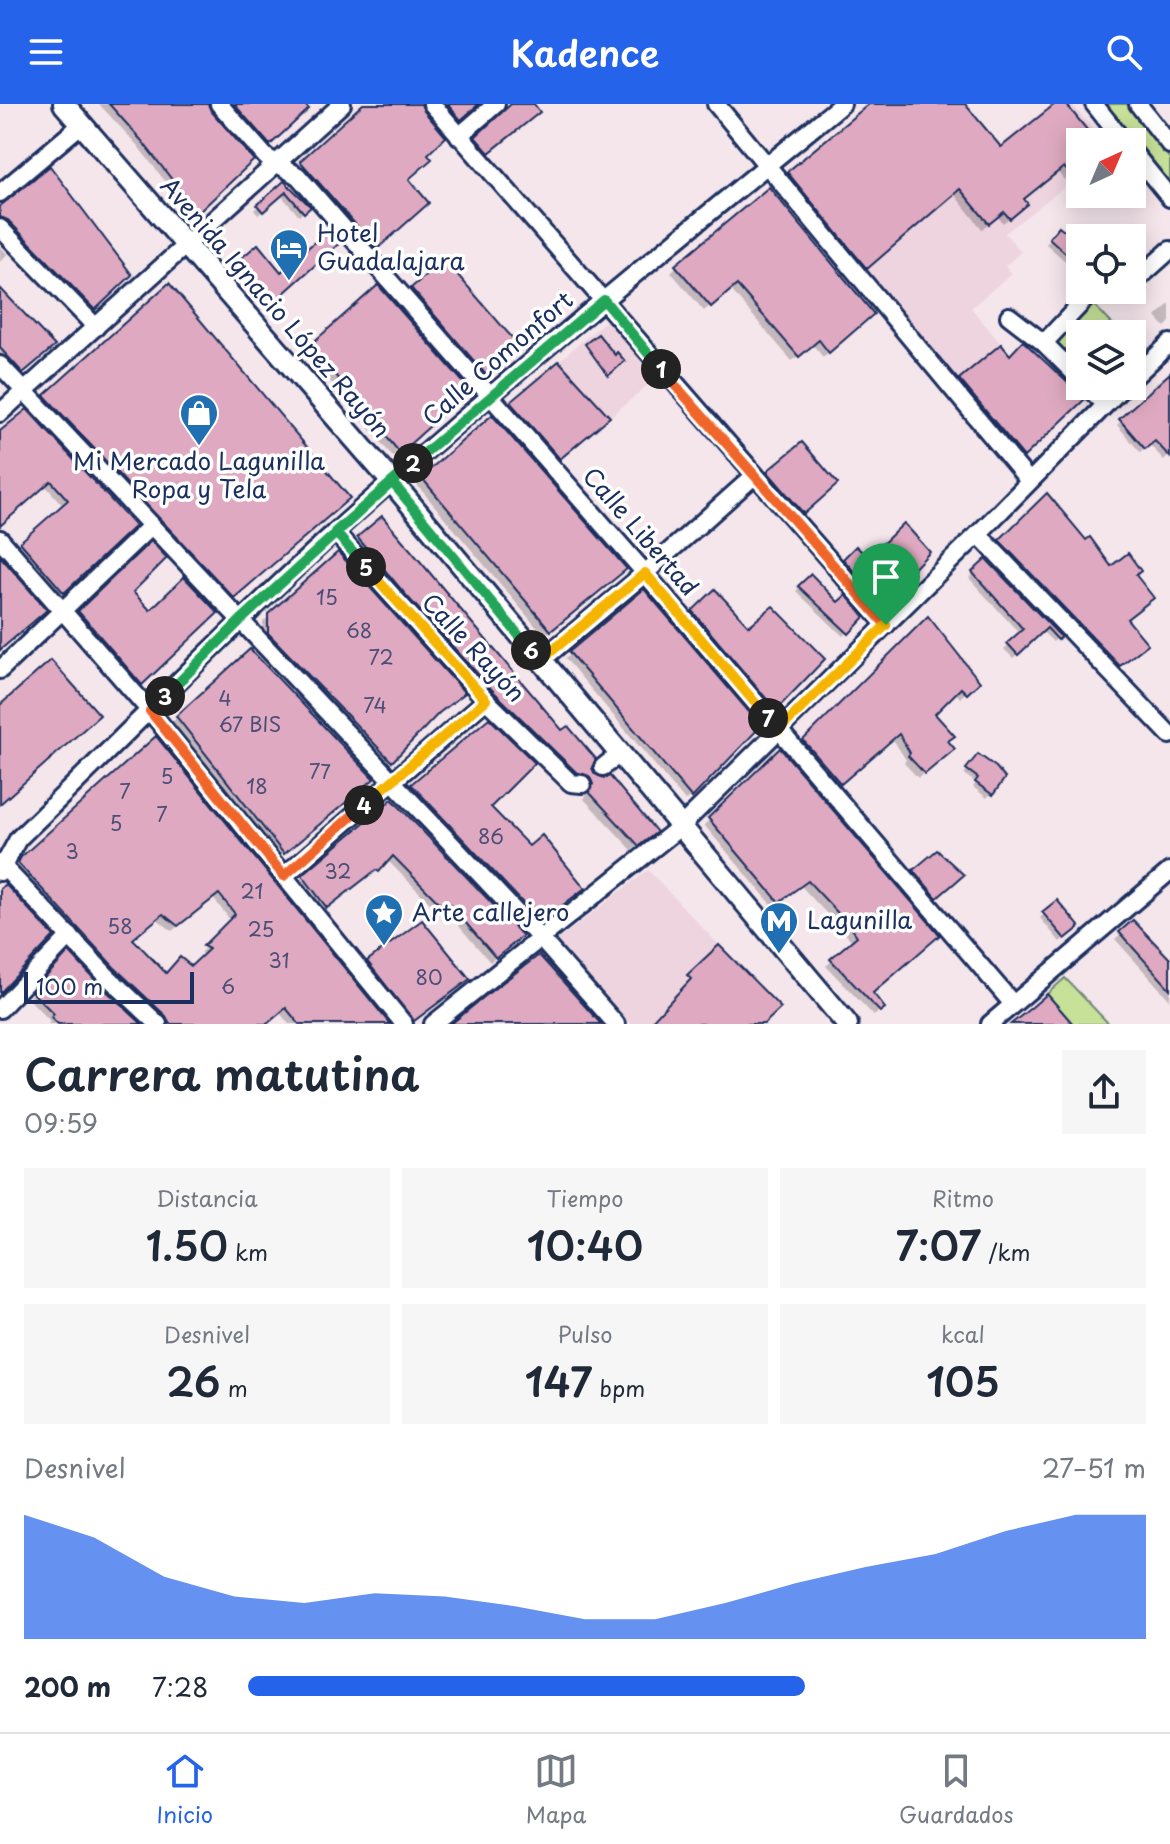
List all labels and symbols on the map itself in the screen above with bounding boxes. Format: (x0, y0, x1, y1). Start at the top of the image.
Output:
north arrow (1066, 128, 1146, 208)
street label: Avenida Ignacio López Rayón (153, 168, 400, 445)
place label: Hotel Guadalajara (317, 214, 464, 278)
hotel icon: Hotel Guadalajara (268, 227, 310, 282)
street label: Calle Comonfort (413, 282, 580, 433)
pin: 1 (641, 349, 681, 389)
shop icon: Mi Mercado Lagunilla Ropa y Tela (178, 392, 220, 447)
place label: Mi Mercado Lagunilla Ropa y Tela (73, 442, 325, 506)
pin: 2 (393, 443, 433, 483)
street label: Calle Libertad (575, 458, 708, 603)
pin (852, 543, 920, 625)
pin: 5 (346, 547, 386, 587)
house number: 15 (316, 582, 338, 612)
street label: Calle Rayón (414, 584, 535, 709)
house number: 68 (346, 615, 372, 645)
pin: 6 (511, 630, 551, 670)
house number: 72 (368, 642, 394, 672)
pin: 3 (145, 676, 185, 716)
house number: 4 (218, 683, 232, 713)
house number: 74 (363, 690, 387, 720)
pin: 7 (748, 698, 788, 738)
house number: 67 BIS (219, 709, 281, 739)
house number: 77 (309, 756, 331, 786)
house number: 5 (161, 761, 173, 791)
house number: 18 (246, 771, 268, 801)
house number: 7 (119, 776, 131, 806)
pin: 4 (344, 785, 384, 825)
house number: 7 (156, 799, 168, 829)
house number: 5 (110, 808, 122, 838)
house number: 86 (478, 821, 504, 851)
house number: 3 (65, 836, 79, 866)
house number: 32 (325, 856, 351, 886)
house number: 21 (240, 876, 264, 906)
place icon: Arte callejero (363, 892, 405, 947)
place label: Arte callejero (412, 893, 569, 929)
metro station icon: Lagunilla (758, 900, 800, 955)
place label: Lagunilla (807, 901, 912, 937)
house number: 58 (107, 911, 133, 941)
house number: 25 (248, 914, 274, 944)
house number: 31 (269, 945, 289, 975)
house number: 80 (415, 962, 443, 992)
scale bar (24, 968, 194, 1004)
house number: 6 (221, 971, 235, 1001)

